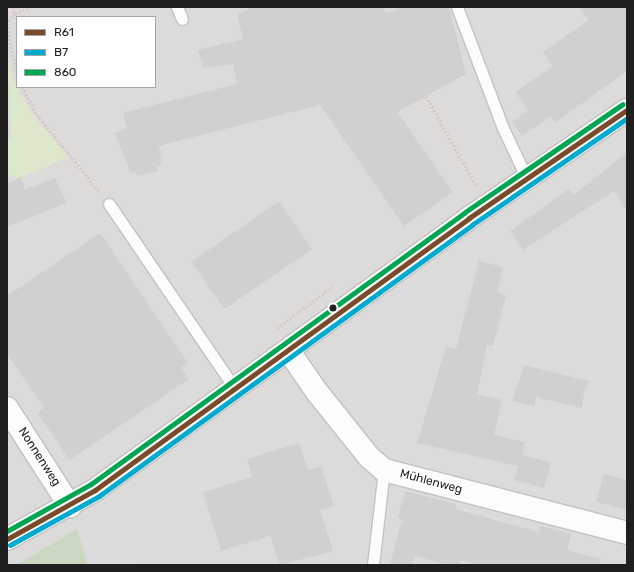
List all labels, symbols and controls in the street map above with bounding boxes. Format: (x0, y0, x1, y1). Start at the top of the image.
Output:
legend (16, 16, 156, 88)
text: R61 (54, 25, 74, 39)
text: B7 (54, 45, 68, 59)
text: 860 (54, 65, 77, 79)
unlabelled marker (328, 303, 338, 313)
street label: Nonnenweg (15, 425, 63, 489)
street label: Mühlenweg (398, 467, 464, 497)

